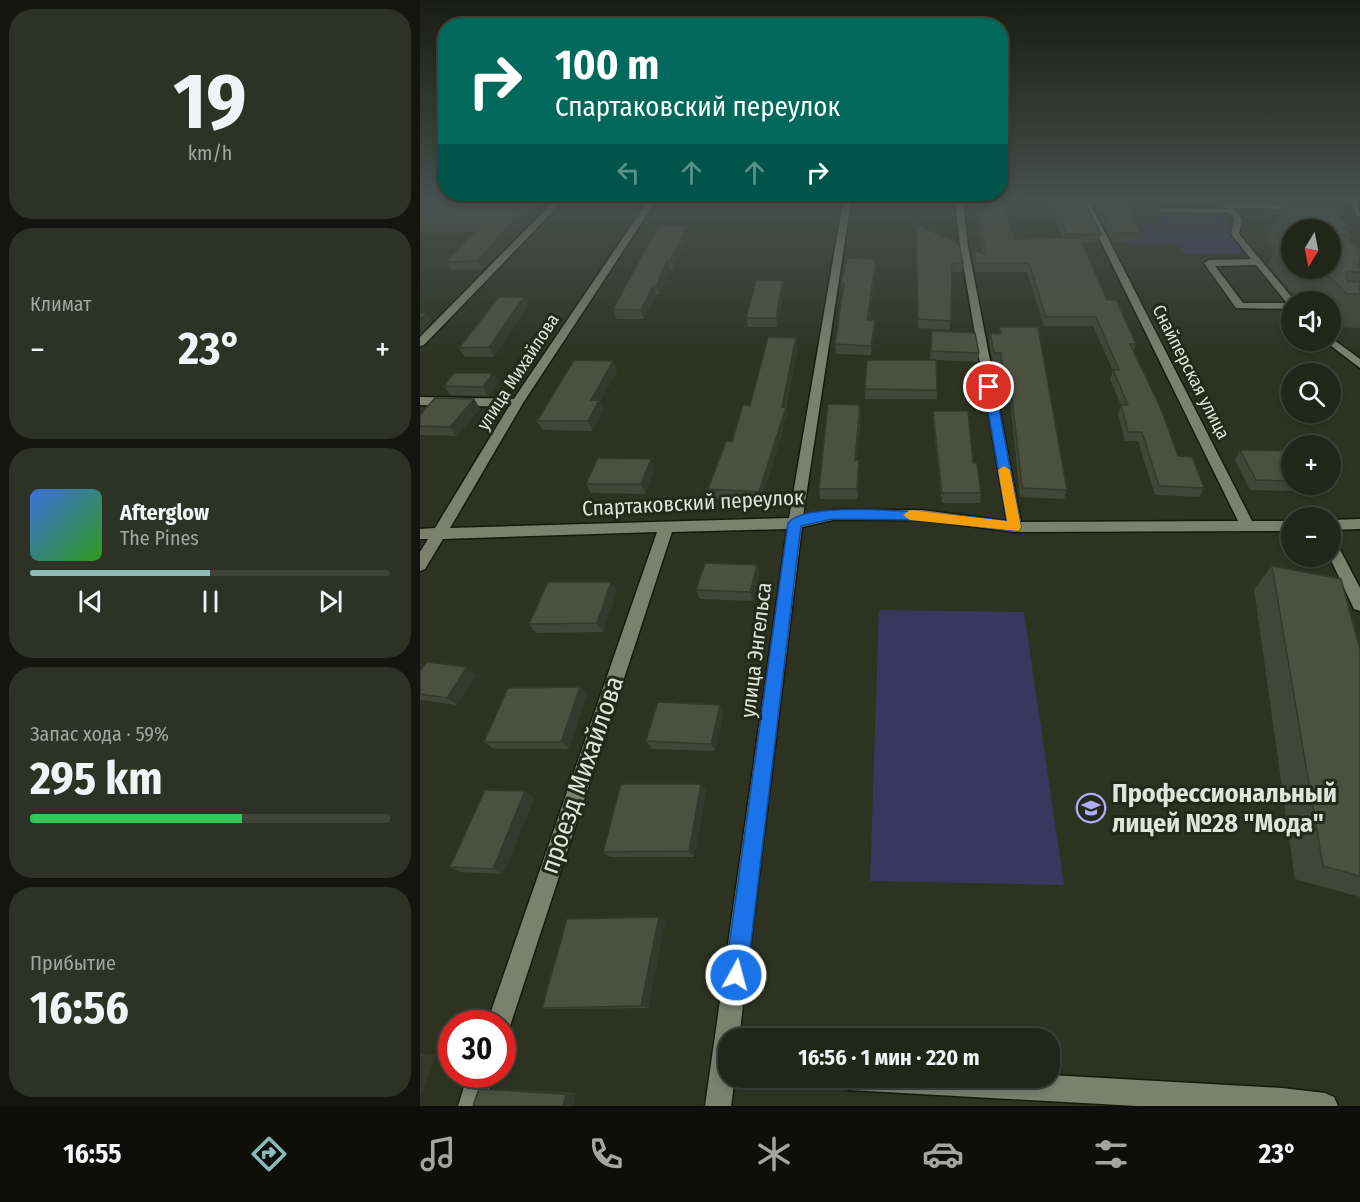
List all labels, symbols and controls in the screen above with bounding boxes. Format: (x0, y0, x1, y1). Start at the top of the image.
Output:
text: 100 m (555, 40, 659, 90)
icon: right (456, 42, 534, 120)
text: 19 (173, 55, 247, 149)
text: Спартаковский переулок (555, 91, 840, 123)
text: km/h (188, 141, 232, 165)
icon: left (612, 156, 645, 189)
icon: ahead (675, 156, 708, 189)
icon: ahead (738, 156, 771, 189)
icon: right (801, 156, 834, 189)
north arrow (1281, 219, 1341, 279)
map controls (1281, 219, 1341, 567)
button: sound (1281, 291, 1341, 351)
text: Климат (30, 292, 91, 316)
street label: Снайперская улица (1148, 301, 1234, 443)
street label: улица Михайлова (472, 310, 564, 434)
text: 23° (178, 322, 242, 376)
text: − (30, 330, 45, 370)
text: + (375, 330, 390, 370)
pin (963, 361, 1014, 412)
button: search (1281, 363, 1341, 423)
icon: arrive (972, 370, 1005, 403)
button: + (1281, 435, 1341, 495)
street label: Спартаковский переулок (582, 484, 805, 522)
text: Afterglow (120, 499, 209, 526)
button: − (1281, 507, 1341, 567)
text: The Pines (120, 526, 199, 550)
street label: улица Энгельса (735, 581, 777, 719)
icon: previous (74, 585, 107, 618)
icon: pause (194, 585, 227, 618)
icon: next (314, 585, 347, 618)
street label: проезд Михайлова (534, 672, 630, 878)
text: Запас хода · 59% (30, 722, 169, 746)
text: 295 km (30, 752, 163, 806)
place label: Профессиональный лицей №28 "Мода" (1112, 778, 1337, 839)
school or university icon: Профессиональный лицей №28 "Мода" (1075, 792, 1107, 824)
position arrow (704, 943, 768, 1007)
text: Прибытие (30, 951, 116, 975)
text: 16:56 (30, 981, 129, 1035)
speed limit sign: 30 (438, 1010, 516, 1088)
text: 16:56 · 1 мин · 220 m (798, 1044, 980, 1071)
icon: directions (248, 1133, 290, 1175)
icon: music (417, 1133, 459, 1175)
icon: phone (585, 1133, 627, 1175)
icon: climate (753, 1133, 795, 1175)
icon: car (922, 1133, 964, 1175)
icon: filters (1090, 1133, 1132, 1175)
text: 16:55 (63, 1138, 122, 1170)
text: 23° (1259, 1138, 1297, 1170)

